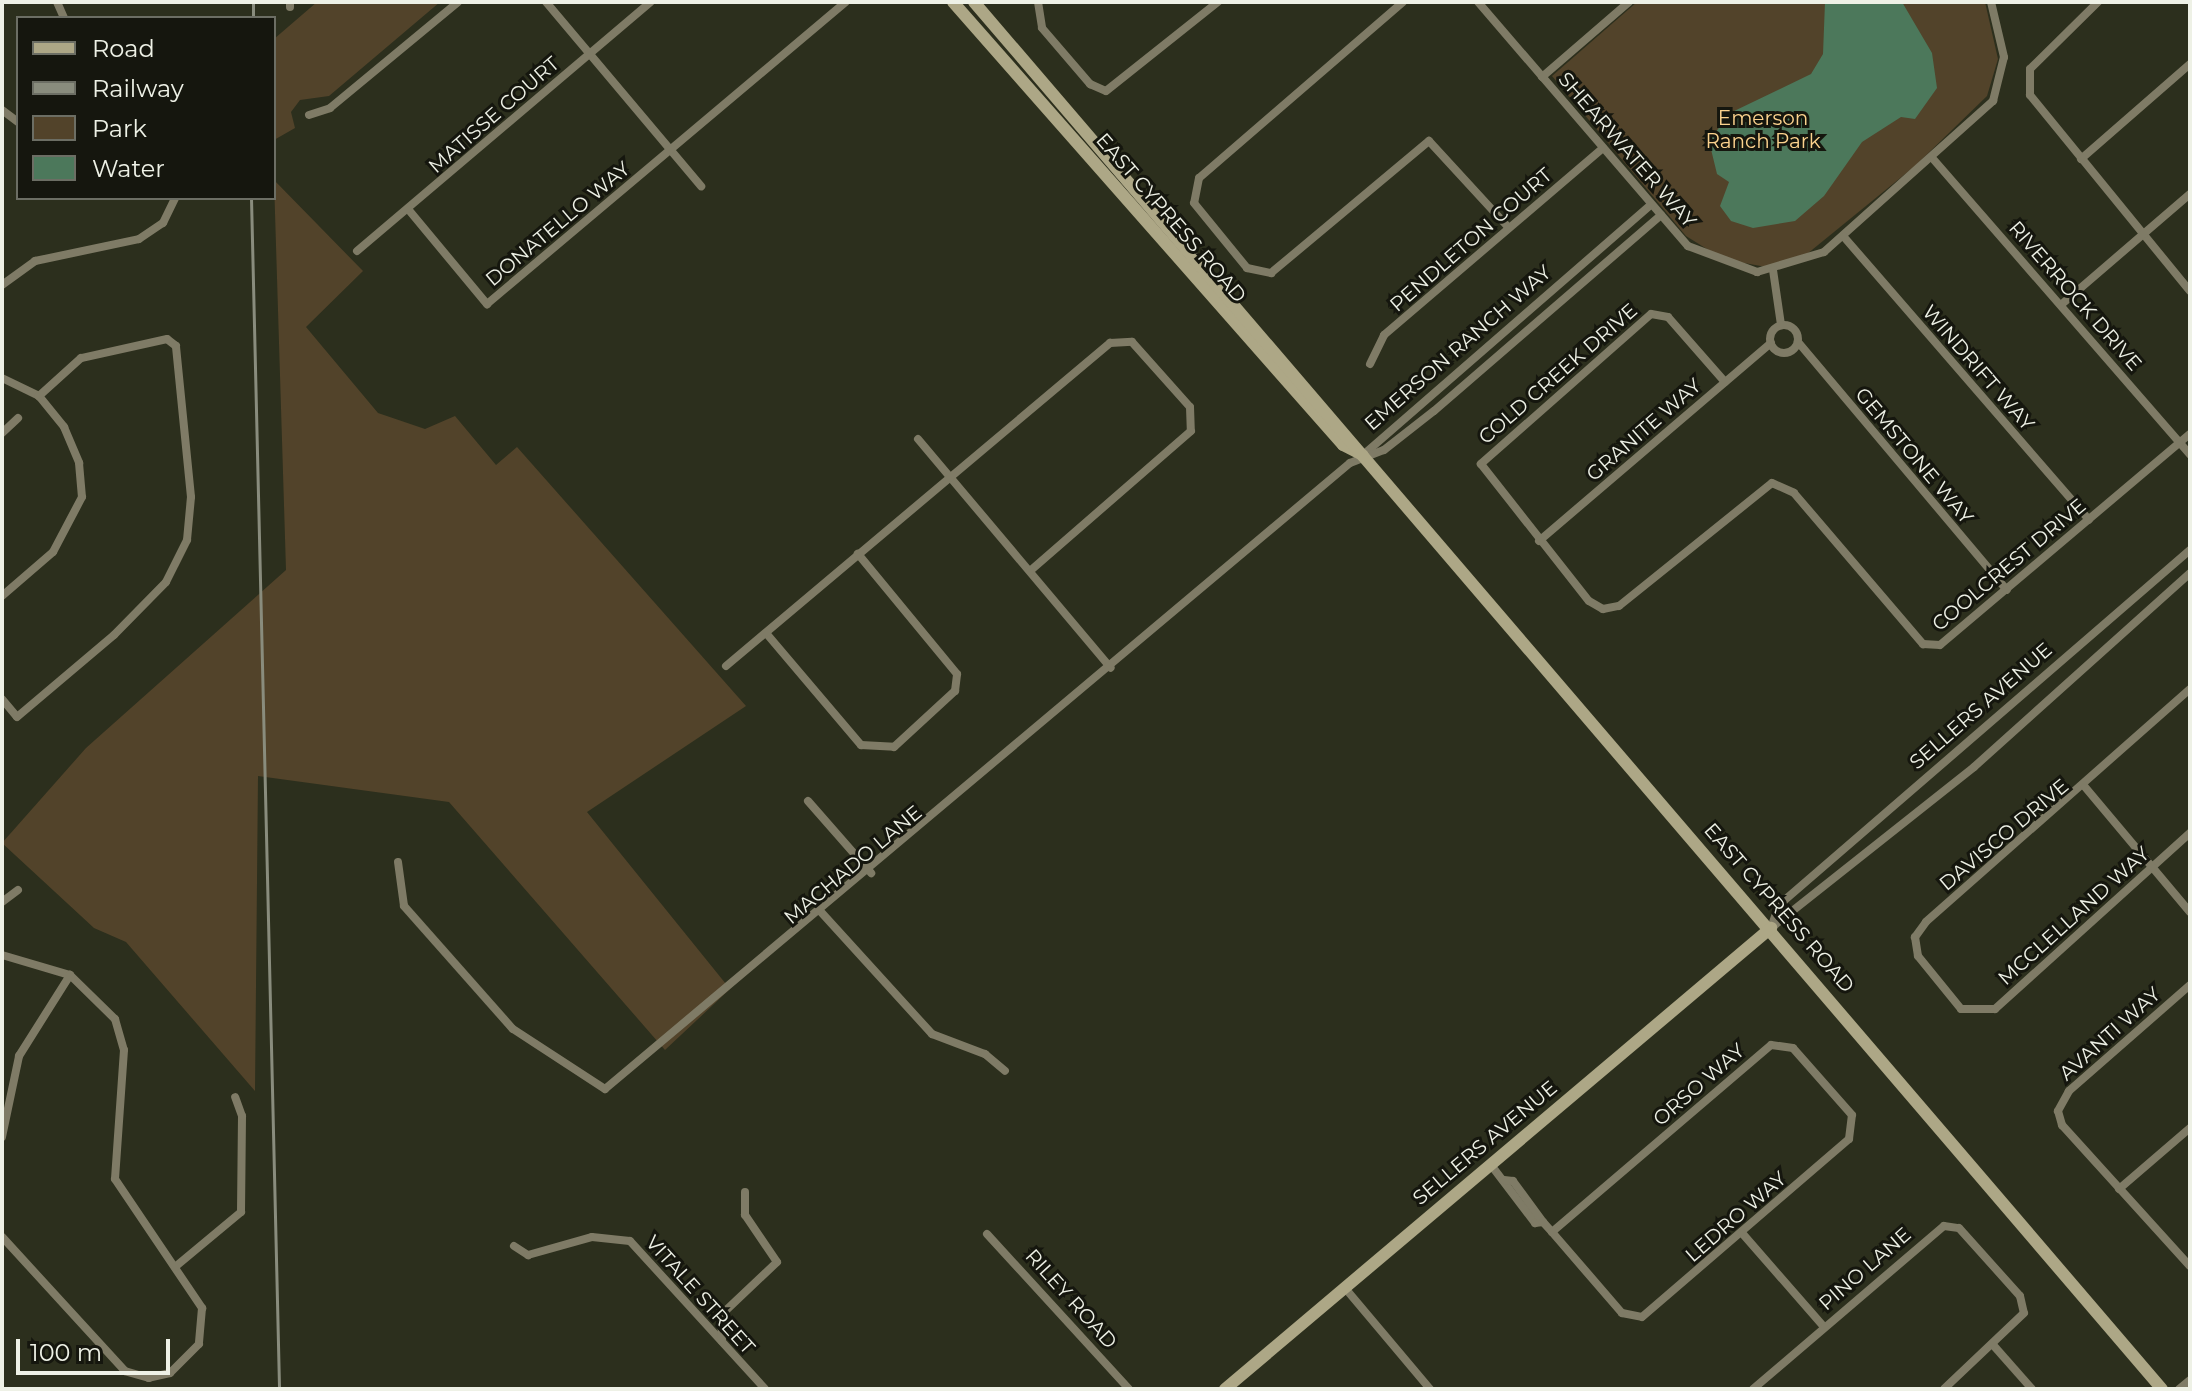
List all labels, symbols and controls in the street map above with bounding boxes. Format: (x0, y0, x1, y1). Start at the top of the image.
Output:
legend (16, 16, 276, 200)
text: Road (92, 34, 155, 63)
street label: MATISSE COURT (424, 52, 564, 178)
street label: SHEARWATER WAY (1553, 67, 1701, 233)
text: Railway (92, 74, 184, 103)
park label: Emerson Ranch Park (1705, 106, 1821, 153)
text: Park (92, 114, 147, 143)
street label: EAST CYPRESS ROAD (1091, 128, 1251, 308)
text: Water (92, 154, 165, 183)
street label: DONATELLO WAY (481, 157, 635, 291)
street label: PENDLETON COURT (1385, 163, 1557, 317)
street label: RIVERROCK DRIVE (2004, 216, 2146, 376)
street label: EMERSON RANCH WAY (1360, 260, 1556, 436)
street label: COLD CREEK DRIVE (1474, 299, 1642, 449)
street label: WINDRIFT WAY (1917, 300, 2039, 436)
street label: GRANITE WAY (1582, 374, 1706, 486)
street label: GEMSTONE WAY (1850, 383, 1978, 529)
street label: COOLCREST DRIVE (1927, 494, 2091, 636)
street label: SELLERS AVENUE (1905, 638, 2057, 774)
street label: DAVISCO DRIVE (1935, 774, 2073, 896)
street label: MACHADO LANE (779, 800, 927, 930)
street label: EAST CYPRESS ROAD (1699, 818, 1859, 998)
street label: MCCLELLAND WAY (1993, 842, 2155, 990)
street label: AVANTI WAY (2054, 982, 2166, 1086)
street label: ORSO WAY (1648, 1039, 1750, 1131)
street label: SELLERS AVENUE (1408, 1076, 1562, 1210)
street label: LEDRO WAY (1681, 1167, 1791, 1267)
street label: PINO LANE (1814, 1222, 1916, 1316)
street label: VITALE STREET (640, 1231, 760, 1359)
street label: RILEY ROAD (1020, 1244, 1122, 1354)
scale bar (20, 1323, 174, 1373)
text: 100 m (30, 1338, 102, 1367)

